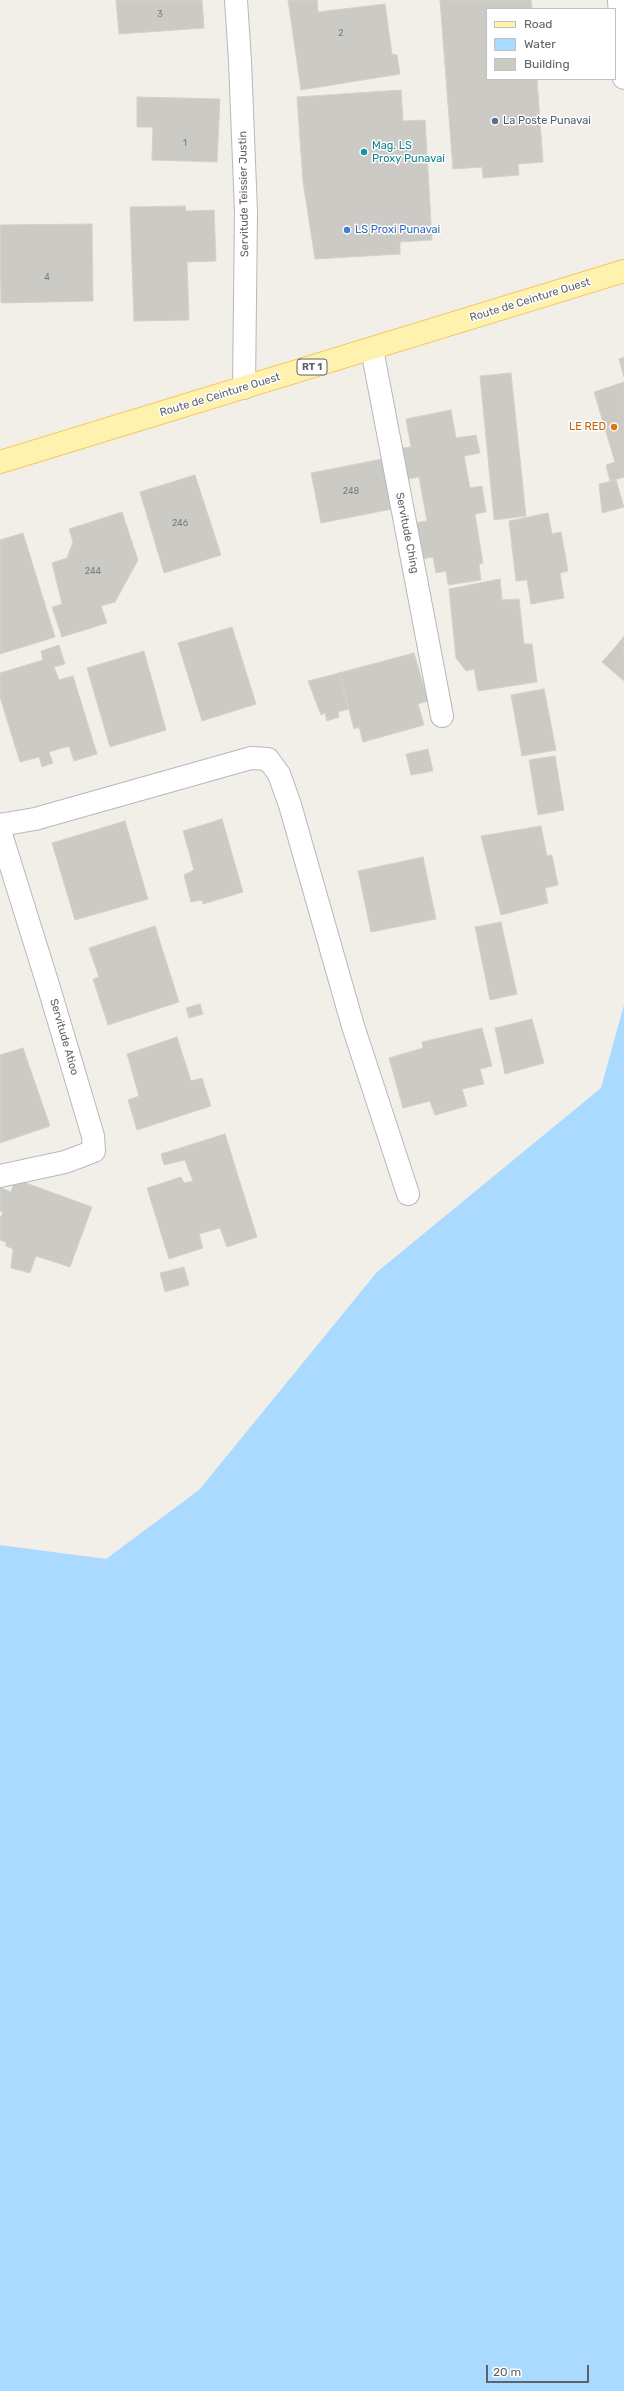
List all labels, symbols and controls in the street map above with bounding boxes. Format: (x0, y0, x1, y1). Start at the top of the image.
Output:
legend (486, 8, 616, 80)
house number: 3 (157, 9, 163, 19)
text: Road (524, 17, 552, 31)
house number: 2 (338, 28, 344, 38)
text: Water (524, 37, 556, 51)
text: Building (524, 57, 570, 71)
place label: La Poste Punavai (503, 114, 591, 128)
marker: La Poste Punavai (490, 116, 500, 126)
street label: Servitude Teissier Justin (236, 131, 252, 257)
house number: 1 (183, 138, 187, 148)
place label: Mag. LS Proxy Punavai (372, 139, 445, 165)
marker: Mag. LS Proxy Punavai (359, 147, 369, 157)
place label: LS Proxi Punavai (355, 223, 440, 237)
marker: LS Proxi Punavai (342, 225, 352, 235)
house number: 4 (44, 272, 50, 282)
street label: Route de Ceinture Ouest (468, 275, 592, 325)
road number: RT 1 (297, 359, 327, 375)
street label: Route de Ceinture Ouest (158, 370, 282, 420)
place label: LE RED (569, 420, 606, 434)
marker: LE RED (609, 422, 619, 432)
house number: 248 (343, 486, 359, 496)
street label: Servitude Ching (393, 491, 421, 575)
house number: 246 (172, 518, 188, 528)
house number: 244 (85, 566, 101, 576)
street label: Servitude Atioo (47, 997, 81, 1077)
scale bar (488, 2357, 591, 2383)
text: 20 m (493, 2365, 521, 2379)

